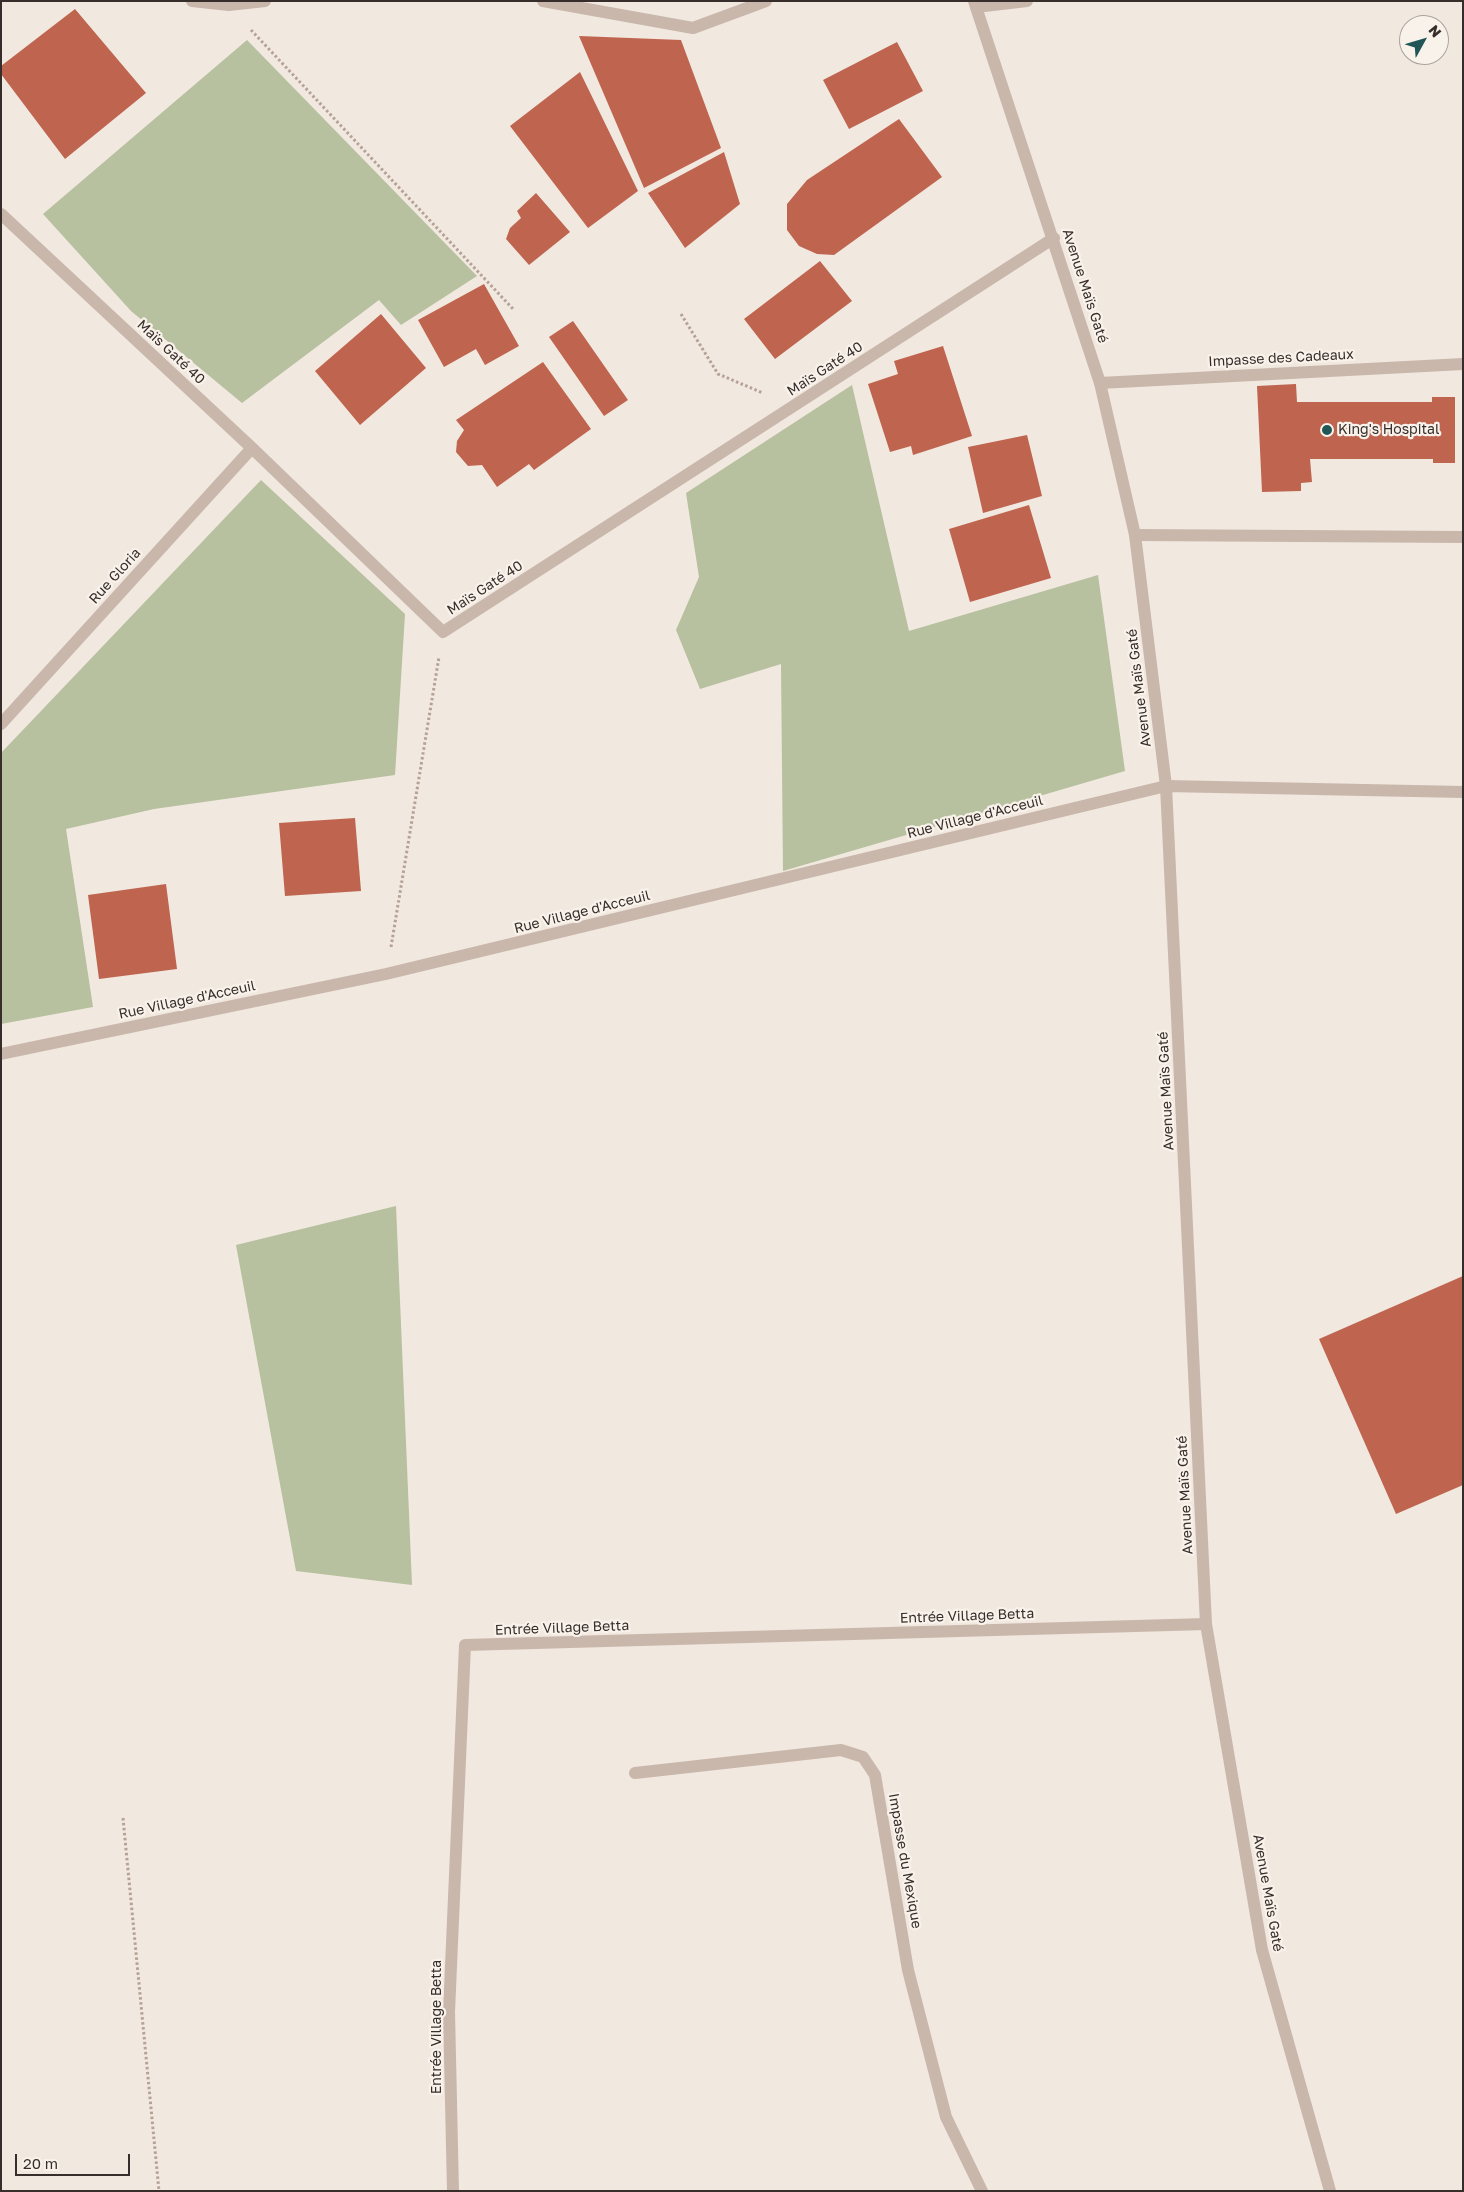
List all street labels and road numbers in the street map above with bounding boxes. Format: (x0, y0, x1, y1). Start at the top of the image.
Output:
street label: Avenue Maïs Gaté (1059, 227, 1111, 345)
street label: Maïs Gaté 40 (134, 316, 208, 388)
street label: Maïs Gaté 40 (784, 338, 866, 400)
street label: Impasse des Cadeaux (1208, 346, 1354, 370)
street label: Rue Gloria (86, 545, 144, 607)
street label: Maïs Gaté 40 (444, 557, 526, 619)
street label: Avenue Maïs Gaté (1123, 628, 1155, 748)
street label: Rue Village d'Acceuil (905, 792, 1045, 842)
street label: Rue Village d'Acceuil (512, 887, 652, 937)
street label: Rue Village d'Acceuil (117, 977, 257, 1023)
street label: Avenue Maïs Gaté (1155, 1031, 1177, 1151)
street label: Avenue Maïs Gaté (1174, 1435, 1196, 1555)
street label: Entrée Village Betta (900, 1605, 1034, 1627)
street label: Entrée Village Betta (495, 1617, 629, 1639)
street label: Impasse du Mexique (885, 1792, 925, 1930)
street label: Avenue Maïs Gaté (1249, 1833, 1287, 1953)
street label: Entrée Village Betta (429, 1960, 445, 2094)

